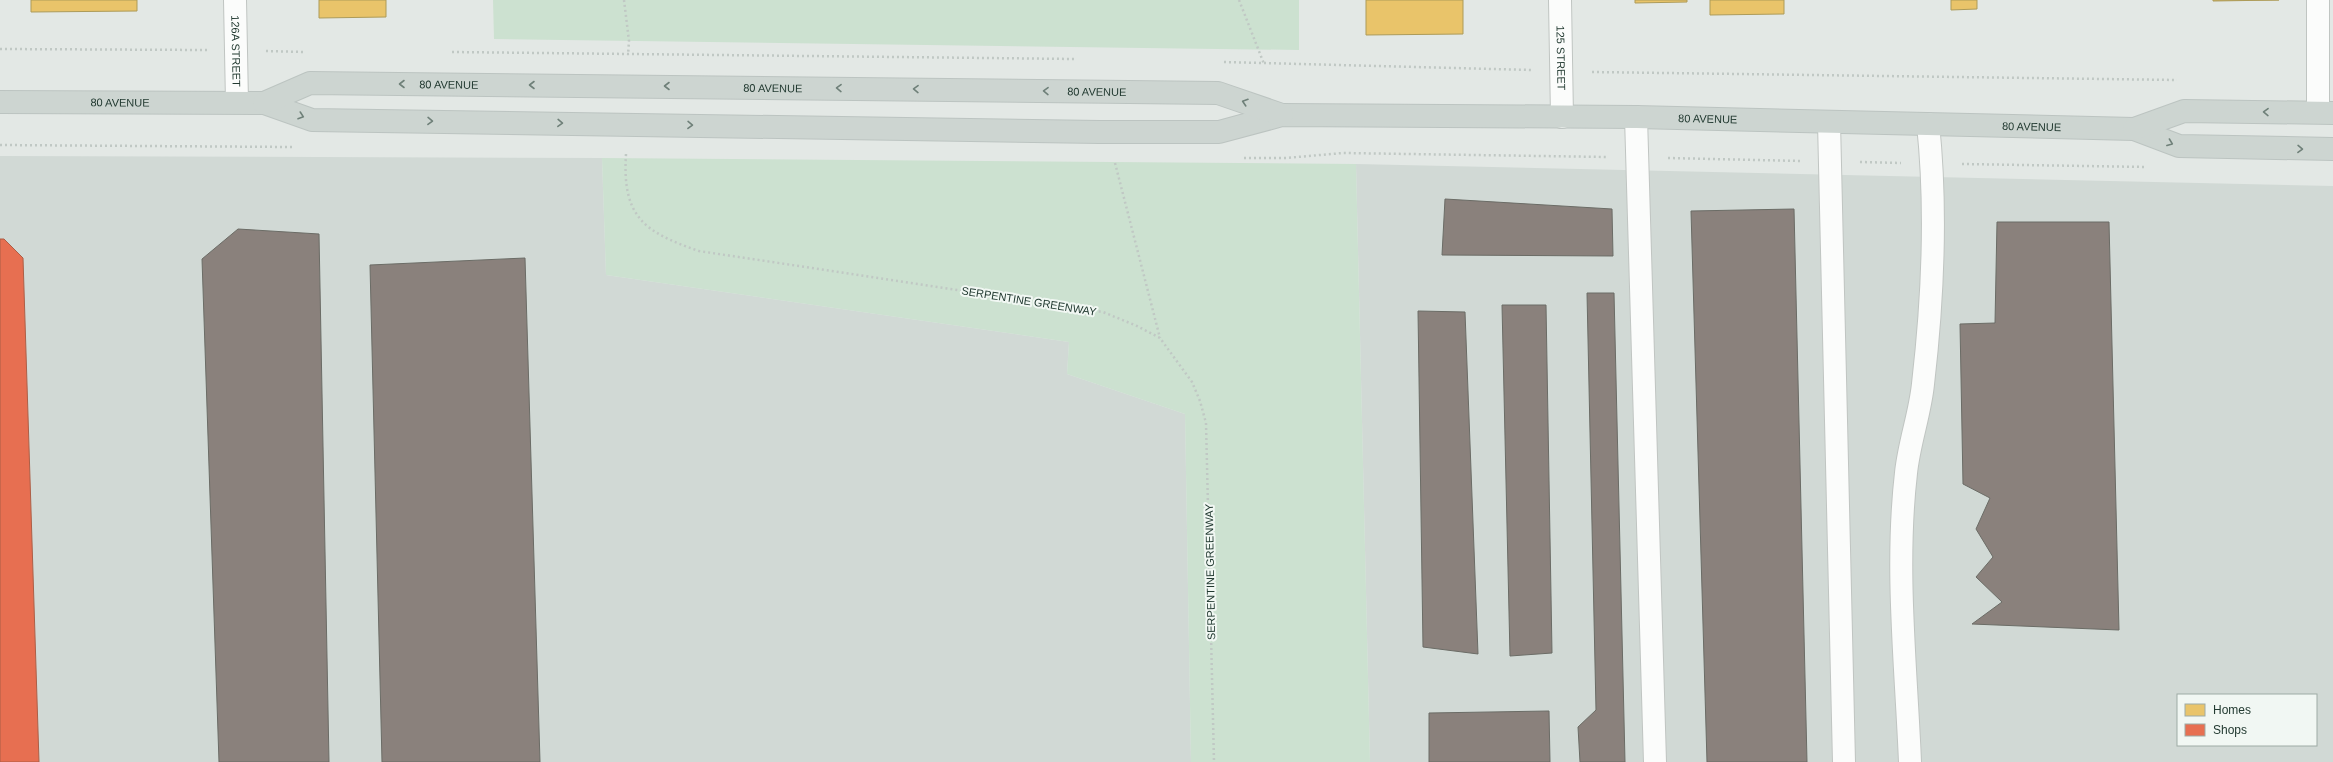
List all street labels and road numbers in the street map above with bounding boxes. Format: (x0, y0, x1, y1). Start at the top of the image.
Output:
street label: 126A STREET (229, 15, 243, 87)
street label: 125 STREET (1554, 25, 1568, 91)
street label: 80 AVENUE (419, 78, 478, 91)
street label: 80 AVENUE (743, 82, 802, 94)
street label: 80 AVENUE (1067, 85, 1126, 98)
street label: 80 AVENUE (90, 96, 150, 109)
street label: 80 AVENUE (1678, 112, 1737, 125)
street label: 80 AVENUE (2002, 120, 2061, 133)
street label: SERPENTINE GREENWAY (961, 284, 1098, 318)
street label: SERPENTINE GREENWAY (1203, 503, 1217, 640)

